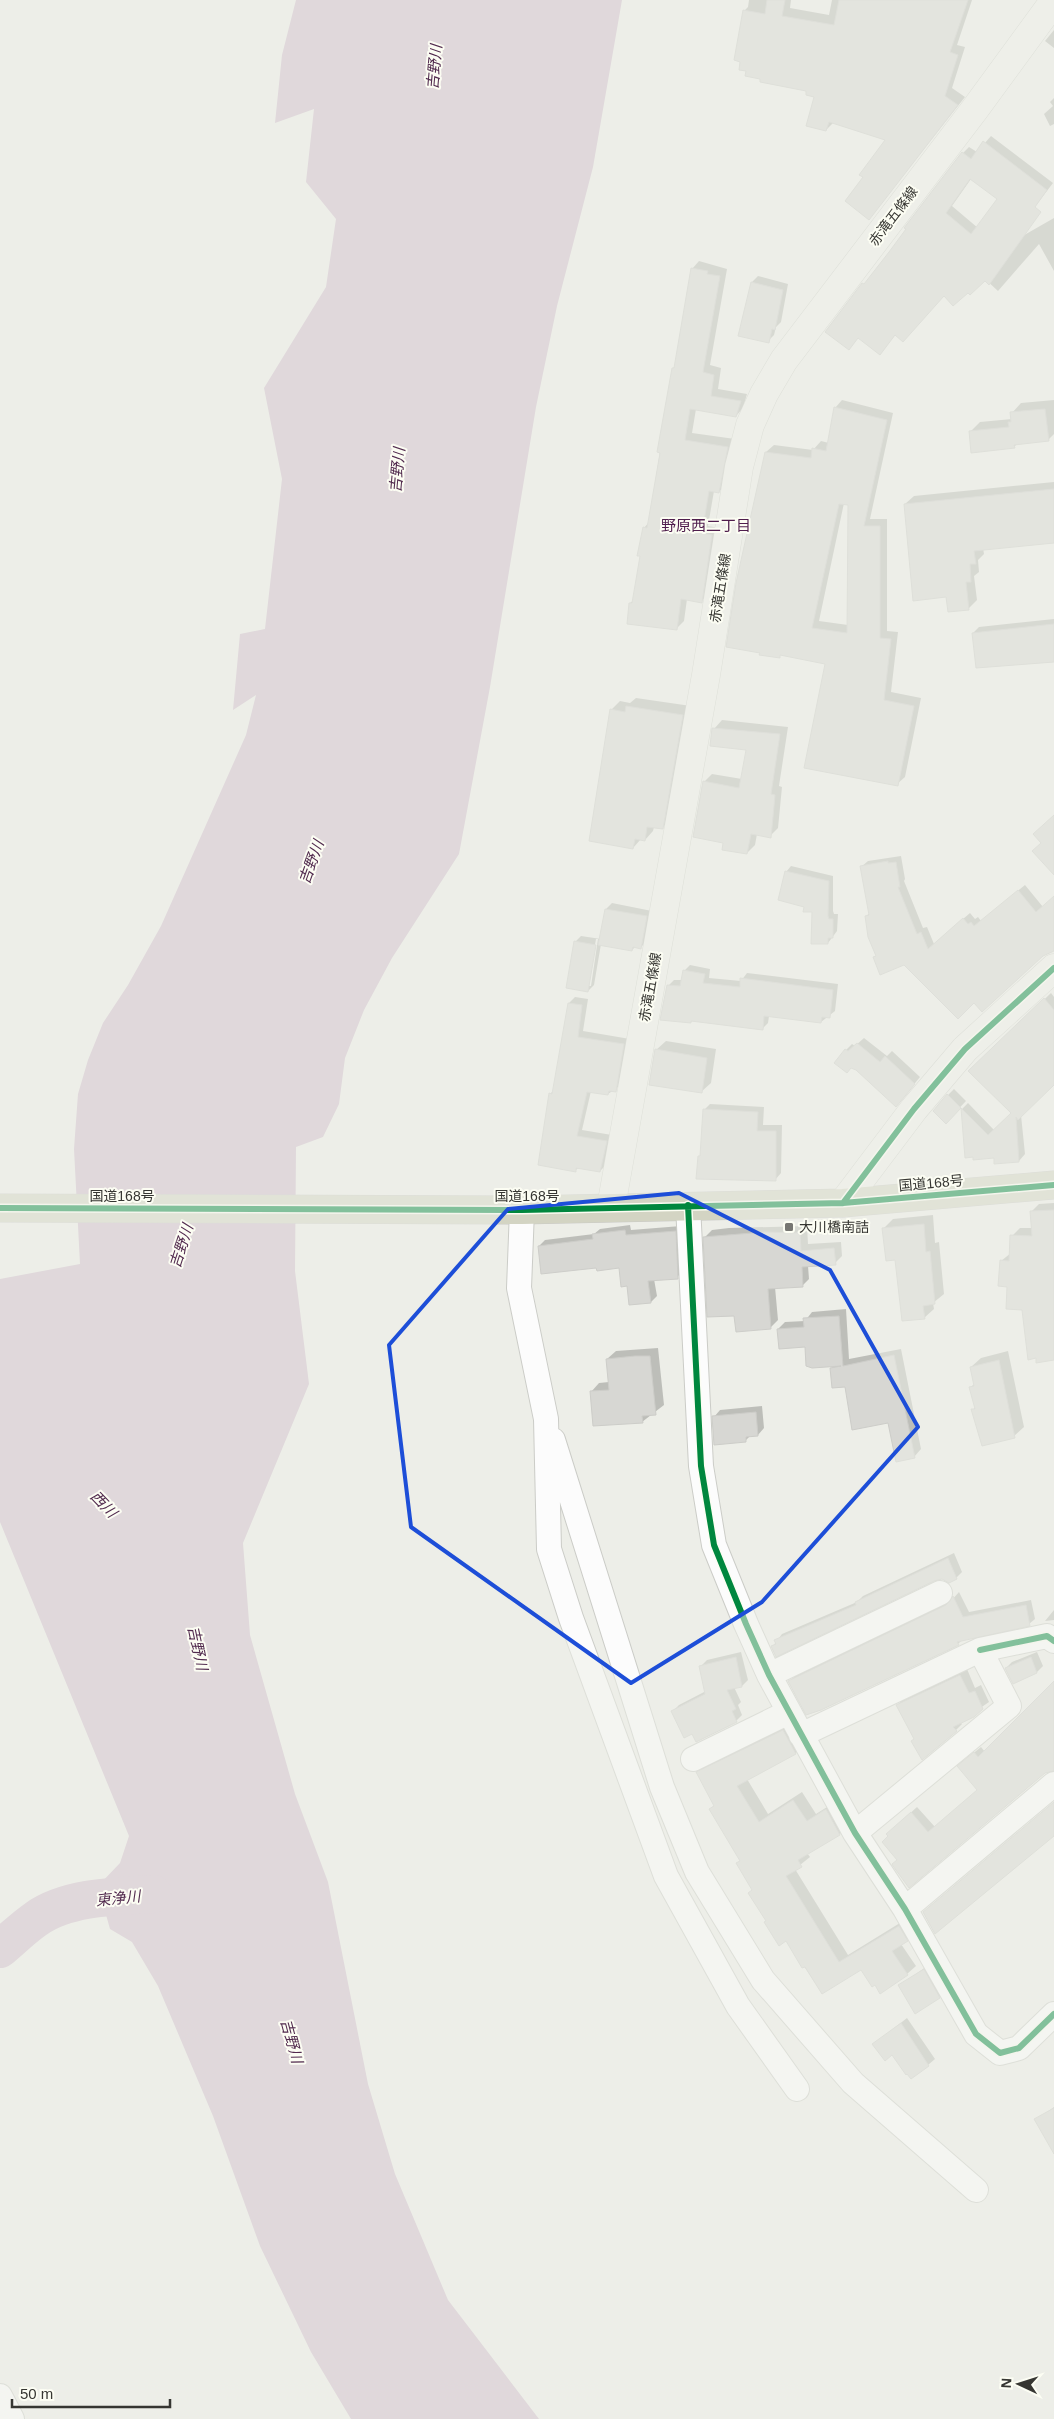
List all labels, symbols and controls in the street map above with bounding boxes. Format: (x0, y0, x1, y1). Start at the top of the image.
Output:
water label: 吉野川 (424, 42, 445, 90)
street label: 赤滝五條線 (866, 183, 920, 249)
water label: 吉野川 (387, 445, 408, 493)
district label: 野原西二丁目 (661, 517, 751, 534)
street label: 赤滝五條線 (707, 552, 733, 624)
water label: 吉野川 (295, 836, 327, 886)
street label: 赤滝五條線 (636, 951, 664, 1023)
street label: 国道168号 (898, 1172, 964, 1194)
street label: 国道168号 (89, 1188, 155, 1204)
street label: 国道168号 (494, 1188, 560, 1204)
place label: 大川橋南詰 (799, 1219, 869, 1235)
water label: 吉野川 (166, 1220, 197, 1270)
marker: 大川橋南詰 (783, 1221, 795, 1233)
water label: 西川 (87, 1487, 122, 1522)
water label: 吉野川 (185, 1624, 211, 1674)
water label: 東浄川 (95, 1887, 143, 1909)
water label: 吉野川 (278, 2017, 307, 2067)
north arrow (994, 2359, 1044, 2409)
scale bar (12, 2376, 170, 2408)
text: N (998, 2377, 1014, 2389)
text: 50 m (20, 2385, 53, 2402)

